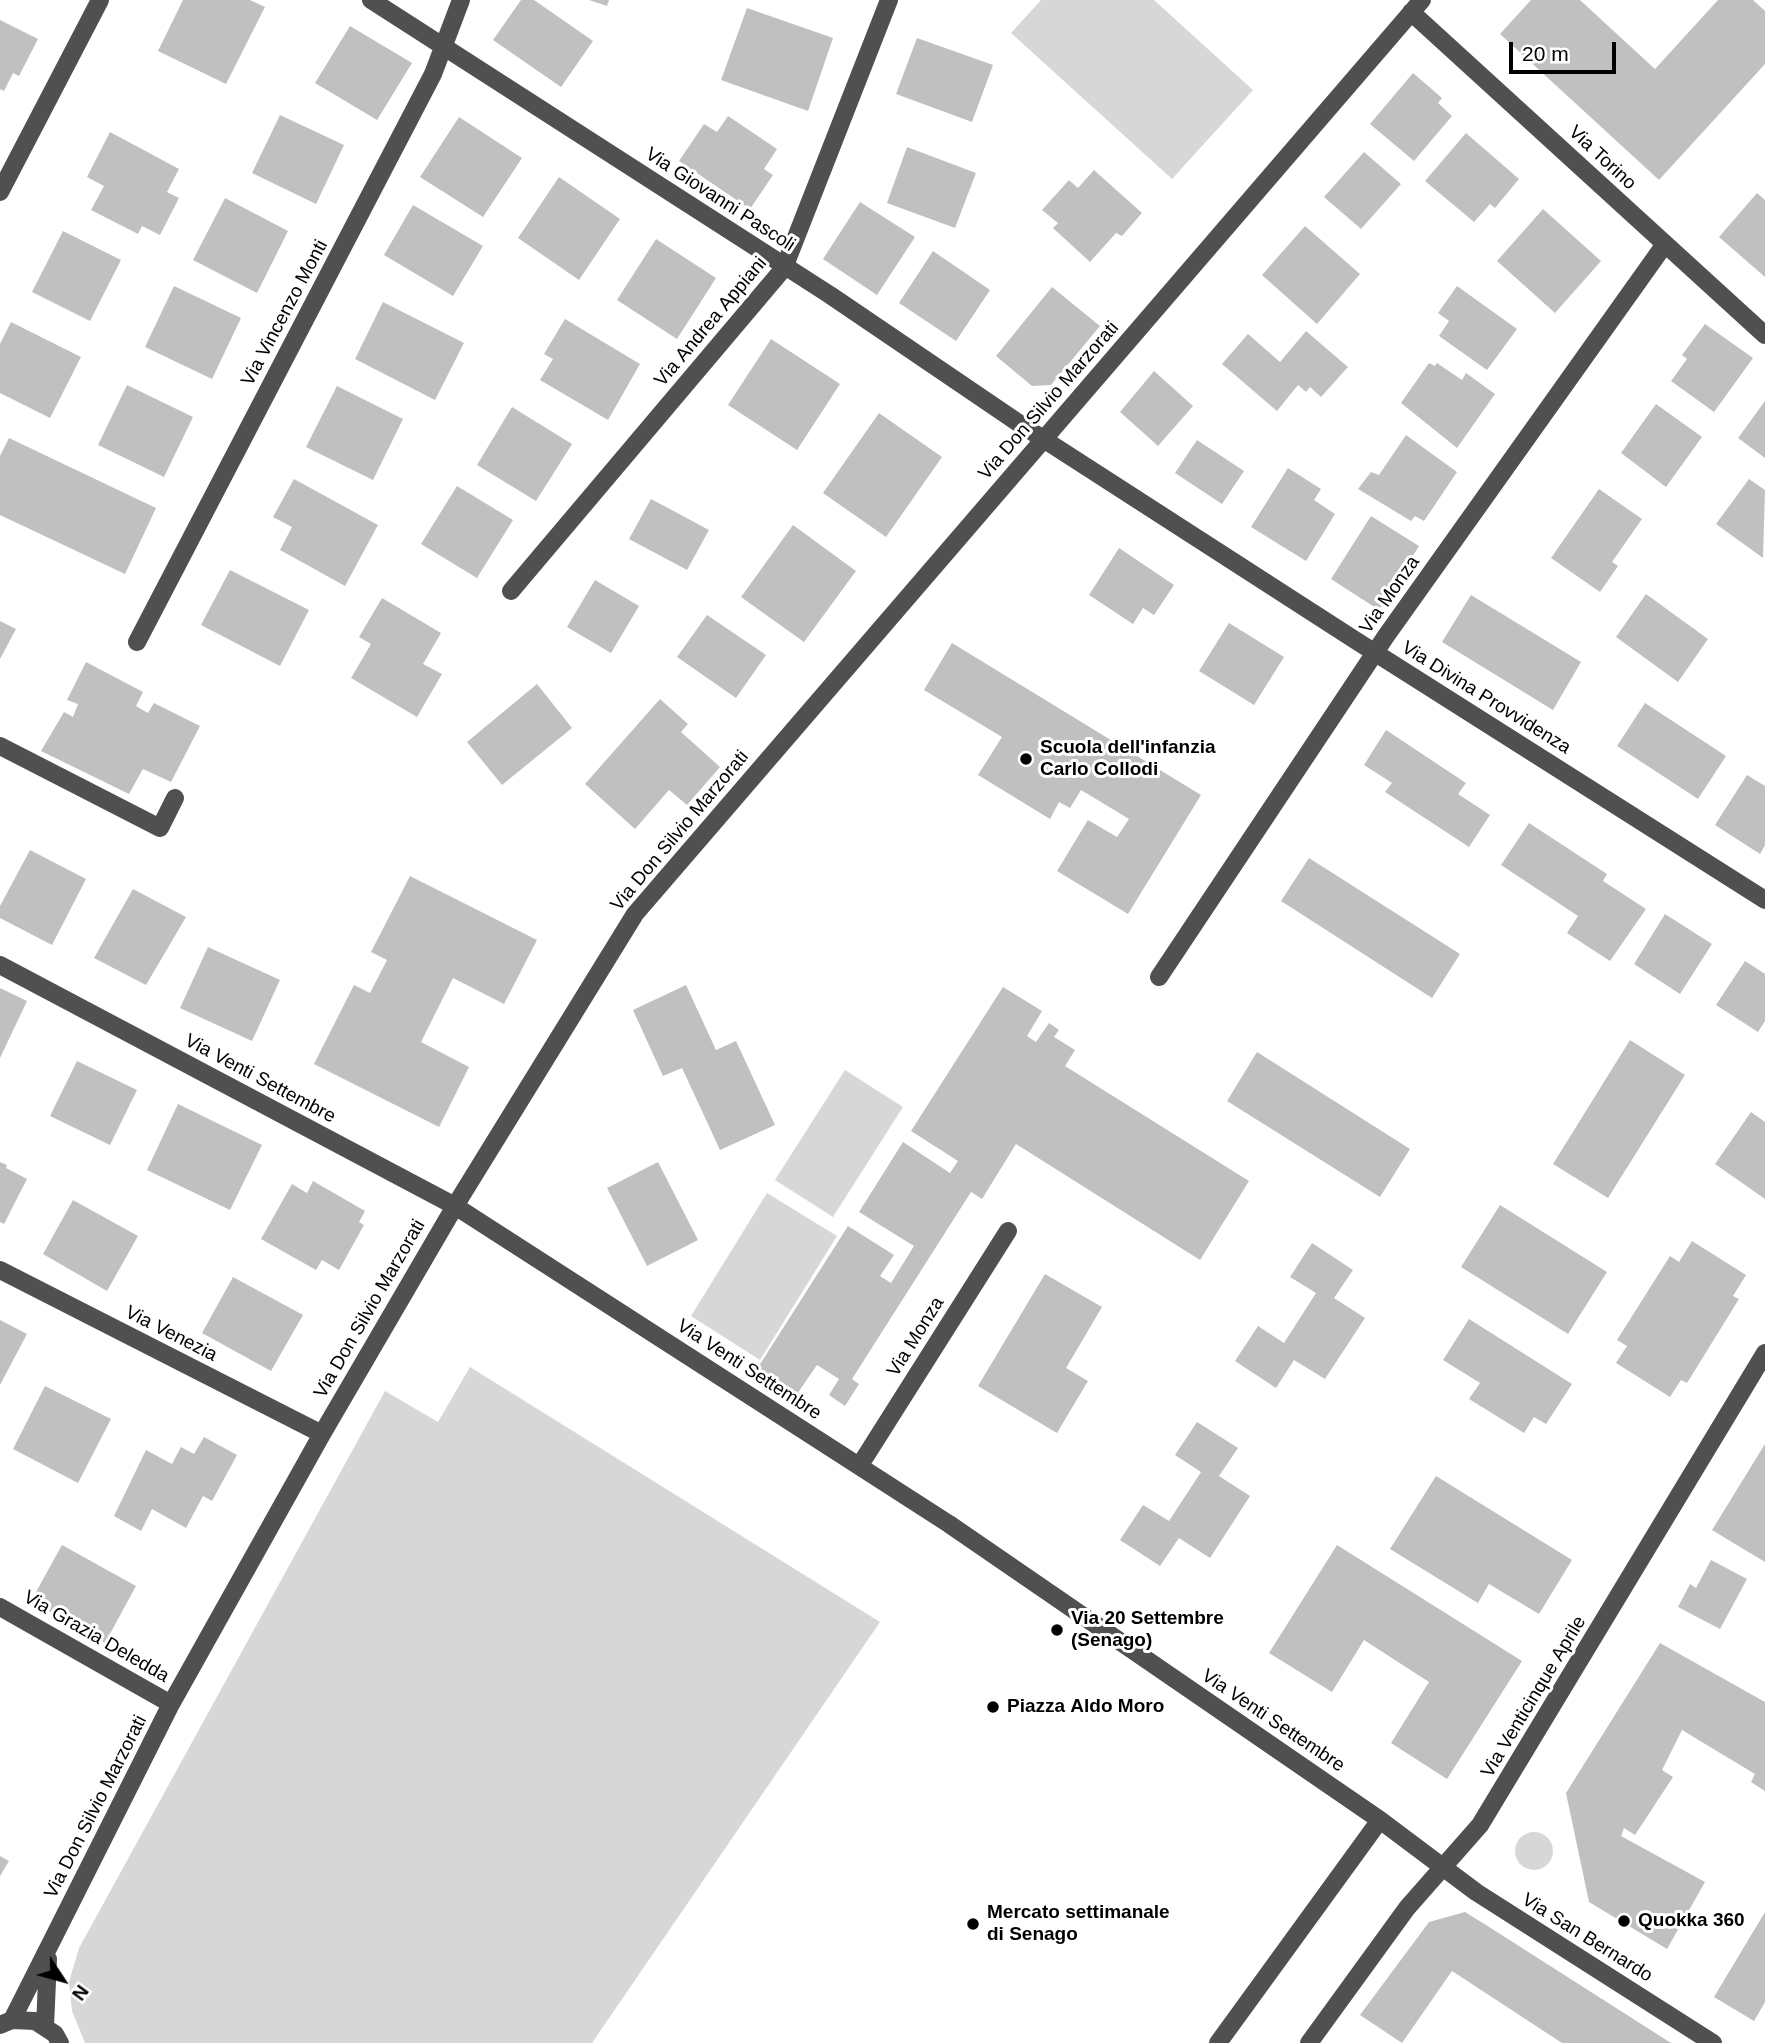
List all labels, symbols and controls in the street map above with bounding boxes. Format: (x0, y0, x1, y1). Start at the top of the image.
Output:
scale bar (1513, 28, 1620, 72)
text: 20 m (1522, 42, 1569, 65)
street label: Via Torino (1563, 121, 1641, 195)
street label: Via Giovanni Pascoli (641, 143, 799, 257)
street label: Via Vincenzo Monti (237, 236, 333, 390)
street label: Via Andrea Appiani (650, 252, 772, 392)
street label: Via Don Silvio Marzorati (974, 317, 1124, 485)
street label: Via Monza (1355, 552, 1425, 638)
street label: Via Divina Provvidenza (1397, 637, 1575, 759)
place label: Scuola dell'infanzia Carlo Collodi (1040, 737, 1216, 781)
street label: Via Don Silvio Marzorati (606, 746, 754, 916)
marker: Scuola dell'infanzia Carlo Collodi (1018, 751, 1034, 767)
street label: Via Venti Settembre (181, 1030, 339, 1128)
street label: Via Don Silvio Marzorati (310, 1216, 430, 1402)
street label: Via Monza (883, 1293, 949, 1381)
street label: Via Venezia (121, 1301, 221, 1367)
street label: Via Venti Settembre (673, 1315, 825, 1425)
street label: Via Grazia Deledda (19, 1586, 173, 1688)
place label: Via 20 Settembre (Senago) (1071, 1608, 1224, 1652)
street label: Via Venticinque Aprile (1477, 1612, 1591, 1782)
marker: Via 20 Settembre (Senago) (1049, 1622, 1065, 1638)
street label: Via Venti Settembre (1197, 1665, 1349, 1777)
place label: Piazza Aldo Moro (1007, 1696, 1164, 1718)
marker: Piazza Aldo Moro (985, 1699, 1001, 1715)
street label: Via Don Silvio Marzorati (40, 1712, 152, 1902)
street label: Via San Bernardo (1518, 1889, 1656, 1987)
place label: Mercato settimanale di Senago (987, 1902, 1170, 1946)
place label: Quokka 360 (1638, 1910, 1745, 1932)
marker: Quokka 360 (1616, 1913, 1632, 1929)
marker: Mercato settimanale di Senago (965, 1916, 981, 1932)
north arrow (28, 1945, 98, 2015)
text: N (68, 1981, 93, 2004)

